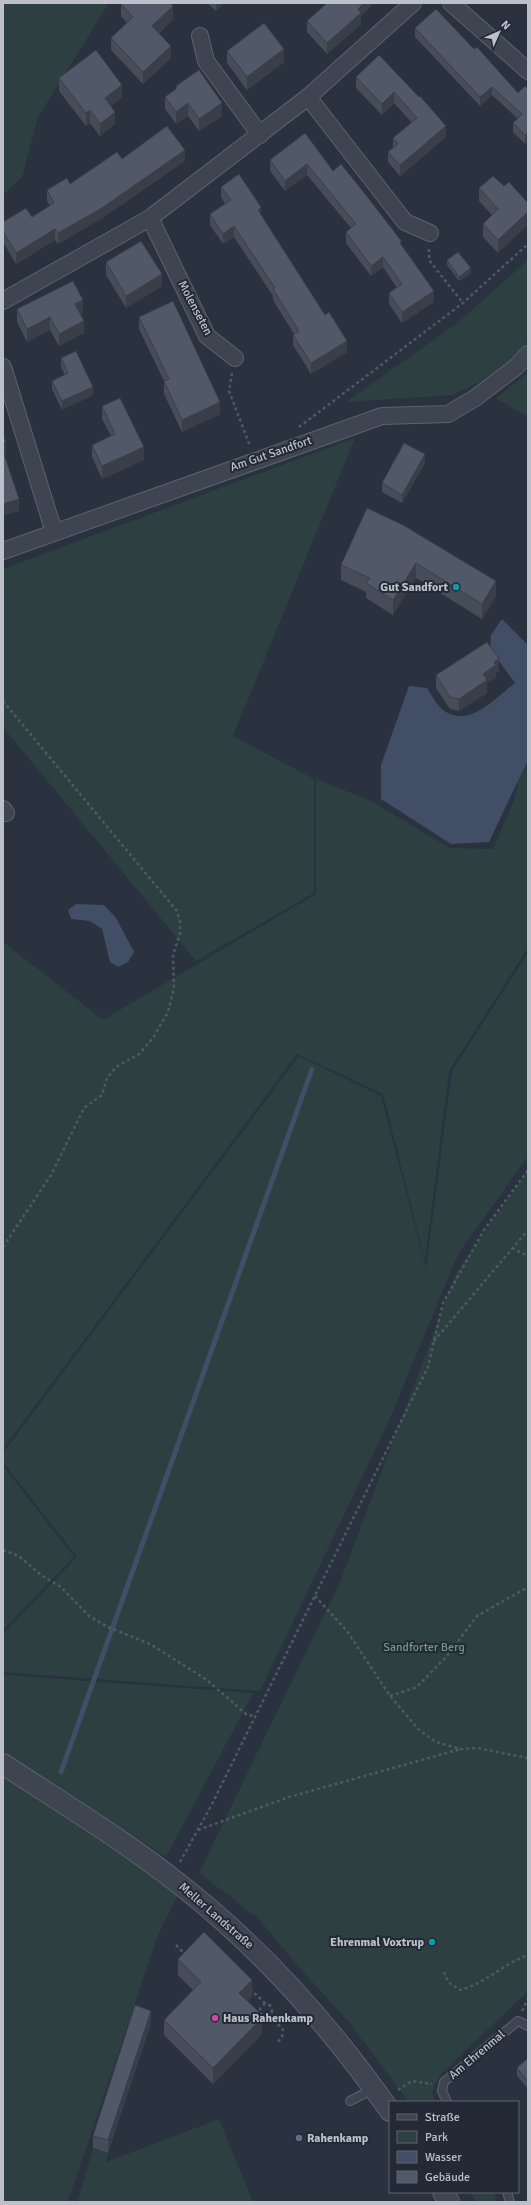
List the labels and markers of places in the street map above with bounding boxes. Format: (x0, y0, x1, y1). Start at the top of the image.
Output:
place label: Gut Sandfort (380, 580, 448, 595)
marker: Gut Sandfort (451, 582, 461, 592)
place label: Ehrenmal Voxtrup (330, 1935, 425, 1950)
marker: Ehrenmal Voxtrup (427, 1937, 437, 1947)
place label: Haus Rahenkamp (223, 2011, 314, 2026)
marker: Haus Rahenkamp (210, 2013, 220, 2023)
place label: Rahenkamp (307, 2131, 369, 2146)
marker: Rahenkamp (294, 2133, 304, 2143)

